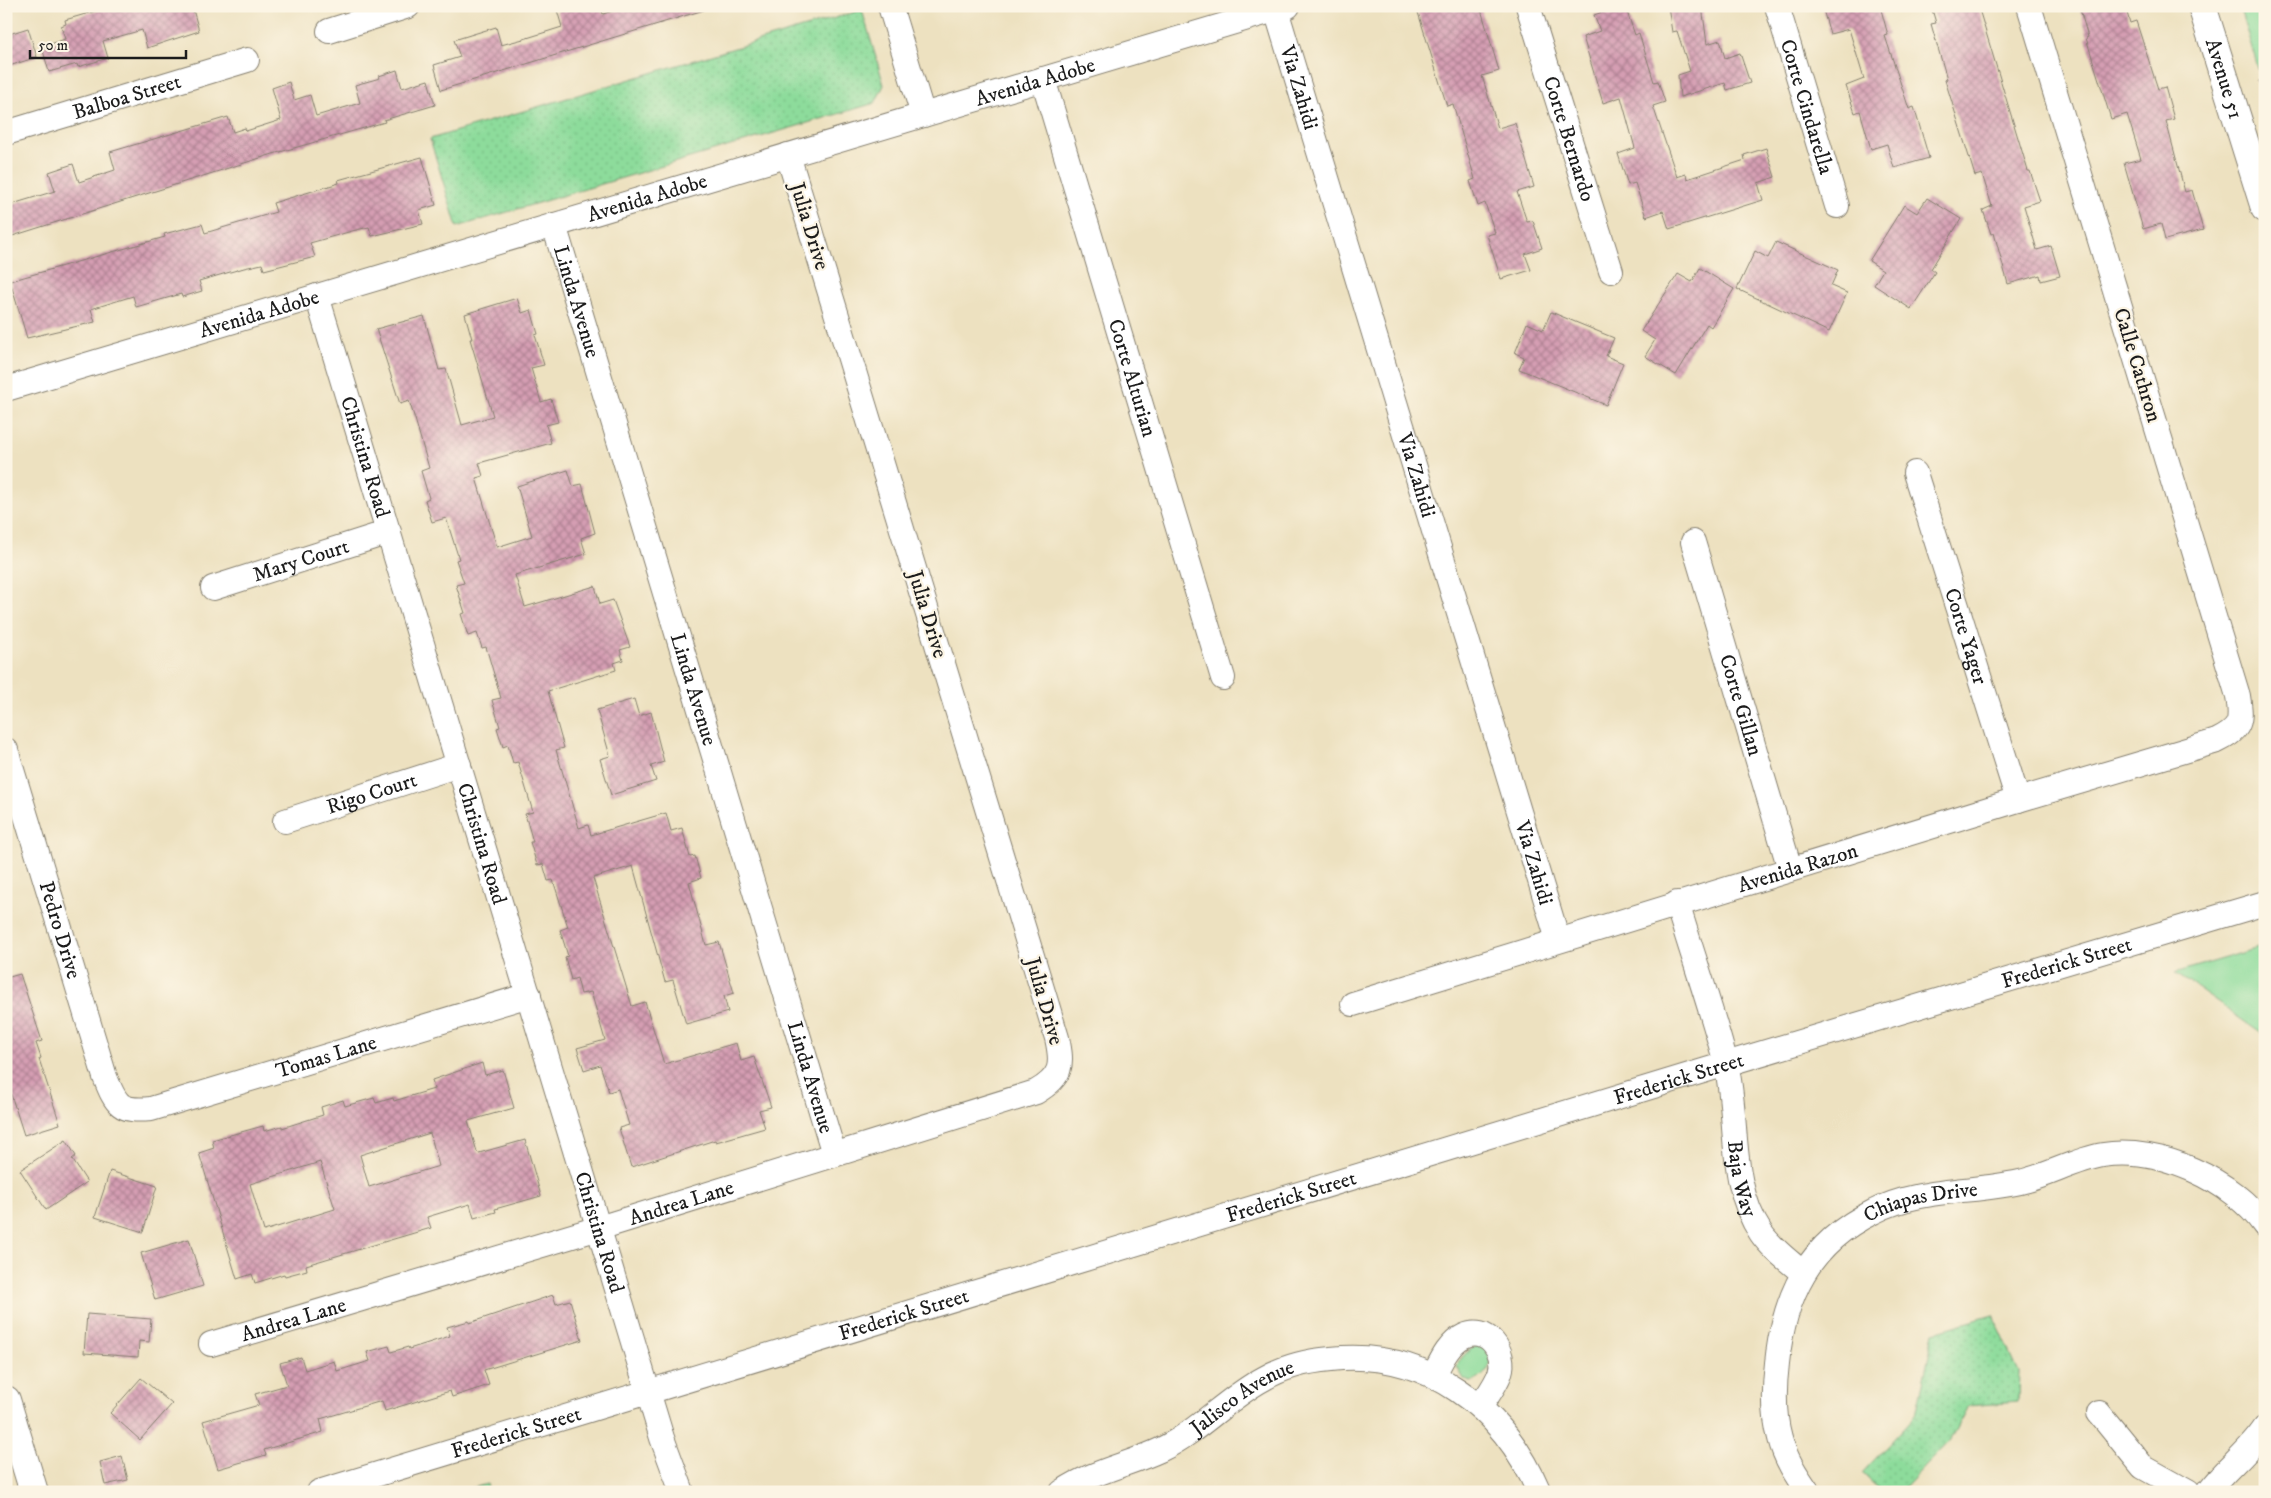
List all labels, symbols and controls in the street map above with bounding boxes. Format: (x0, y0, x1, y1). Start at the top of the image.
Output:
scale bar (30, 28, 186, 60)
street label: Avenue 51 (2199, 35, 2248, 122)
text: 50 m (38, 36, 68, 55)
street label: Corte Cindarella (1774, 36, 1839, 178)
street label: Via Zahidi (1273, 42, 1324, 133)
street label: Avenida Adobe (972, 52, 1099, 113)
street label: Balboa Street (70, 69, 184, 126)
street label: Corte Bernardo (1537, 73, 1600, 205)
street label: Avenida Adobe (584, 168, 711, 229)
street label: Julia Drive (783, 178, 835, 273)
street label: Linda Avenue (547, 243, 605, 361)
street label: Avenida Adobe (196, 284, 323, 345)
street label: Calle Cathron (2107, 305, 2167, 426)
street label: Corte Alturian (1102, 316, 1162, 440)
street label: Christina Road (334, 393, 395, 521)
street label: Via Zahidi (1391, 429, 1441, 521)
street label: Mary Court (250, 534, 353, 589)
street label: Julia Drive (901, 566, 953, 661)
street label: Corte Yager (1938, 585, 1993, 688)
street label: Linda Avenue (664, 630, 722, 749)
street label: Corte Gillan (1713, 651, 1768, 759)
street label: Rigo Court (324, 767, 421, 821)
street label: Christina Road (451, 780, 512, 908)
street label: Via Zahidi (1508, 817, 1559, 908)
street label: Avenida Razon (1735, 838, 1861, 899)
street label: Pedro Drive (33, 878, 87, 982)
street label: Frederick Street (1999, 931, 2135, 995)
street label: Julia Drive (1019, 953, 1069, 1048)
street label: Linda Avenue (781, 1018, 839, 1137)
street label: Tomas Lane (273, 1030, 380, 1085)
street label: Frederick Street (1611, 1047, 1747, 1111)
street label: Baja Way (1721, 1139, 1763, 1222)
street label: Frederick Street (1223, 1165, 1360, 1229)
street label: Christina Road (568, 1169, 630, 1297)
street label: Andrea Lane (626, 1175, 737, 1232)
street label: Chiapas Drive (1859, 1177, 1979, 1229)
street label: Frederick Street (836, 1283, 972, 1347)
street label: Andrea Lane (238, 1292, 350, 1348)
street label: Jalisco Avenue (1184, 1355, 1298, 1443)
street label: Frederick Street (448, 1401, 585, 1465)

